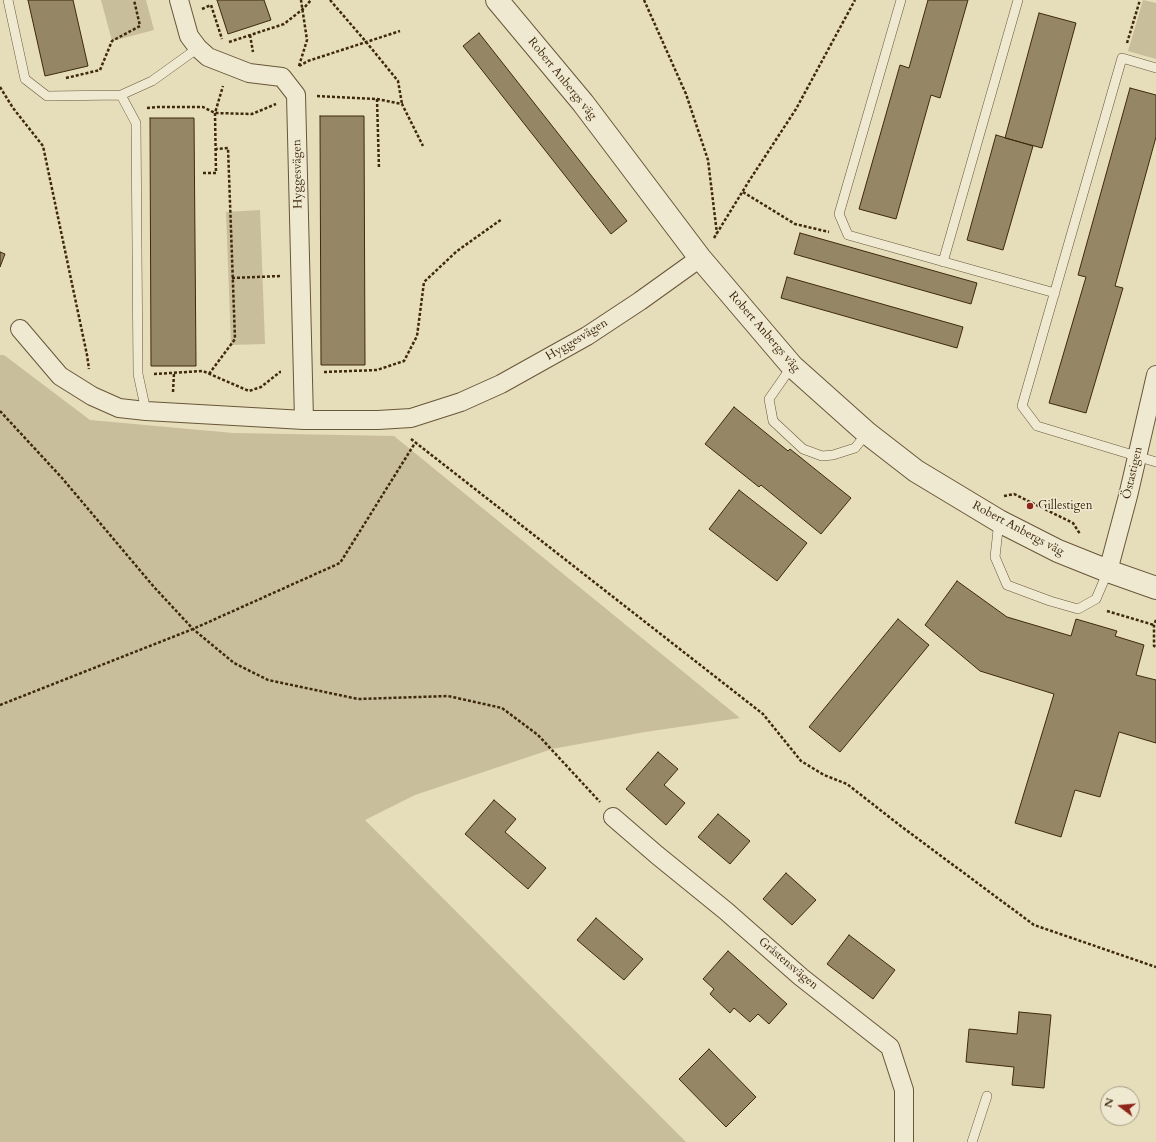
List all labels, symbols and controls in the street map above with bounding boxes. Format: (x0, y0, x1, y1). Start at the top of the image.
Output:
street label: Robert Anbergs väg (524, 35, 600, 123)
street label: Hyggesvägen (290, 139, 306, 209)
street label: Robert Anbergs väg (725, 289, 803, 375)
street label: Hyggesvägen (543, 316, 611, 364)
street label: Östastigen (1120, 445, 1146, 501)
street label: Robert Anbergs väg (970, 499, 1066, 559)
place label: Gillestigen (1038, 499, 1093, 513)
marker: Gillestigen (1025, 501, 1035, 511)
street label: Gråstensvägen (755, 935, 821, 993)
north arrow (1100, 1086, 1140, 1126)
text: N (1100, 1096, 1117, 1109)

